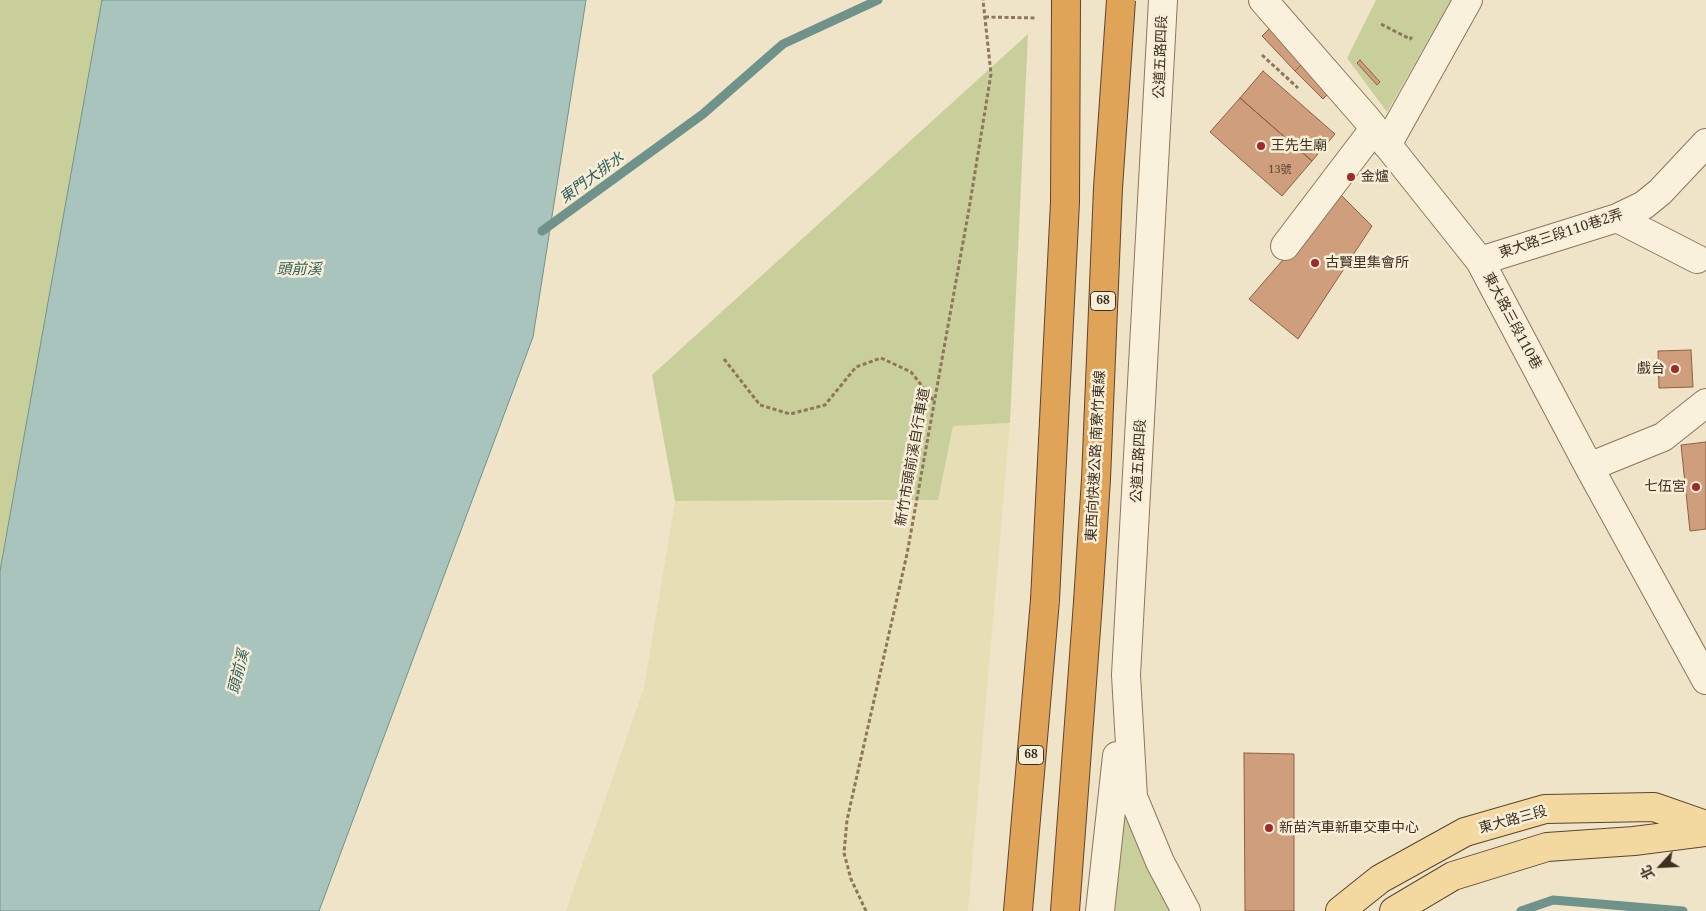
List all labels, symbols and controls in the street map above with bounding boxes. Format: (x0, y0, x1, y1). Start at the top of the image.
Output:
street label: 公道五路四段 (1151, 15, 1171, 99)
place label: 王先生廟 (1271, 138, 1327, 154)
marker: 王先生廟 (1255, 140, 1267, 152)
water label: 東門大排水 (556, 149, 628, 207)
house number: 13號 (1268, 163, 1292, 177)
place label: 金爐 (1361, 169, 1389, 185)
marker: 金爐 (1345, 171, 1357, 183)
street label: 東大路三段110巷2弄 (1497, 206, 1625, 262)
place label: 古賢里集會所 (1325, 255, 1409, 271)
marker: 古賢里集會所 (1309, 257, 1321, 269)
water label: 頭前溪 (277, 261, 321, 279)
street label: 東大路三段110巷 (1479, 270, 1545, 372)
road number: 68 (1090, 292, 1116, 310)
place label: 戲台 (1637, 361, 1665, 377)
marker: 戲台 (1669, 363, 1681, 375)
street label: 東西向快速公路 南寮竹東線 (1083, 370, 1109, 542)
street label: 新竹市頭前溪自行車道 (893, 387, 933, 527)
street label: 公道五路四段 (1128, 419, 1150, 503)
place label: 七伍宮 (1644, 479, 1686, 495)
marker: 七伍宮 (1690, 481, 1702, 493)
water label: 頭前溪 (225, 648, 253, 696)
road number: 68 (1018, 746, 1044, 764)
street label: 東大路三段 (1477, 803, 1549, 837)
place label: 新苗汽車新車交車中心 (1279, 820, 1419, 836)
marker: 新苗汽車新車交車中心 (1263, 822, 1275, 834)
north arrow (1636, 841, 1686, 891)
text: 北 (1635, 862, 1659, 883)

